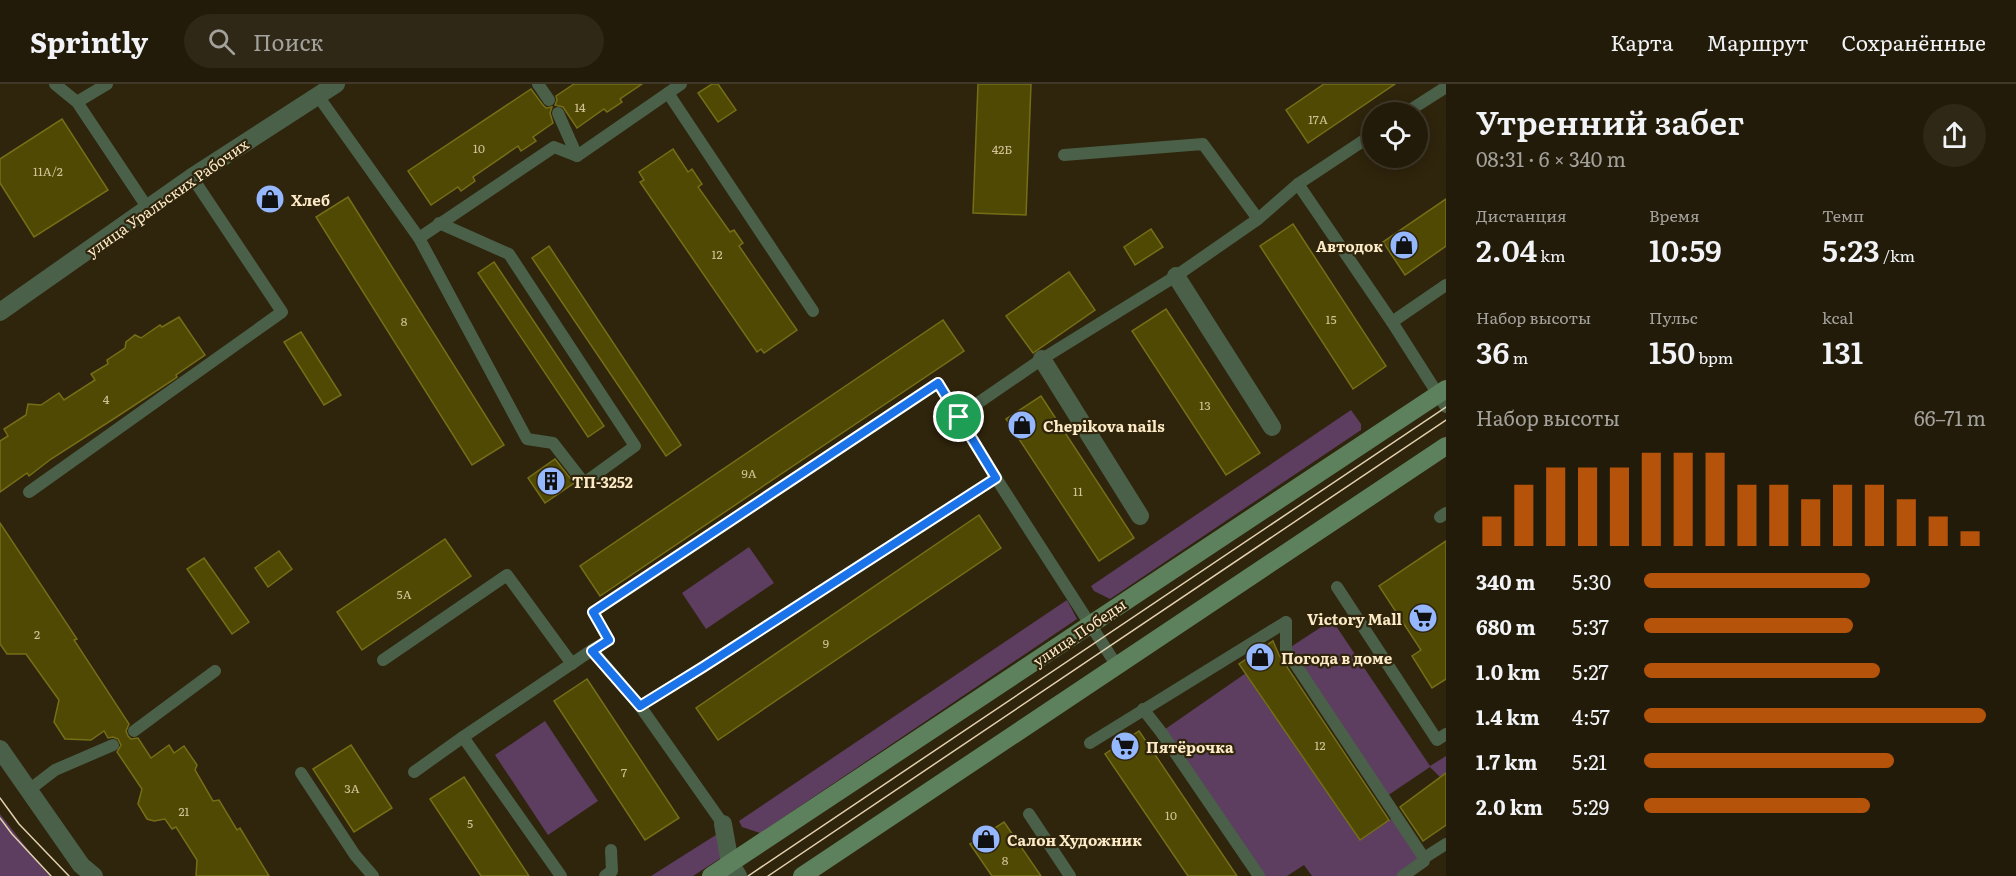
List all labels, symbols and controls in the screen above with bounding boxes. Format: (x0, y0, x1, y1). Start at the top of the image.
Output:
search box (184, 14, 604, 68)
text: Sprintly (30, 20, 148, 62)
icon: search (205, 25, 238, 58)
text: Поиск (253, 25, 323, 58)
text: Карта (1610, 26, 1673, 57)
text: Маршрут (1706, 26, 1808, 57)
text: Сохранённые (1841, 26, 1986, 57)
text: Утренний забег (1476, 96, 1744, 145)
house number: 14 (574, 98, 586, 116)
map controls (1362, 102, 1428, 168)
button: locate (1362, 102, 1428, 168)
button: share (1923, 104, 1986, 167)
house number: 17А (1308, 110, 1328, 128)
street label: улица Уральских Рабочих (81, 132, 253, 262)
house number: 10 (473, 139, 485, 157)
house number: 42Б (992, 140, 1012, 158)
text: 08:31 · 6 × 340 m (1476, 143, 1626, 173)
house number: 11А/2 (33, 162, 63, 180)
shop icon: Хлеб (254, 183, 286, 215)
place label: Хлеб (291, 188, 330, 211)
text: Дистанция (1476, 203, 1567, 227)
text: Время (1649, 203, 1700, 227)
text: Темп (1822, 203, 1864, 227)
text: 2.04 (1476, 227, 1537, 271)
text: 10:59 (1649, 227, 1722, 271)
text: 5:23 (1822, 227, 1880, 271)
shop icon: Автодок (1388, 229, 1420, 261)
place label: Автодок (1316, 234, 1383, 257)
text: km (1537, 243, 1566, 267)
text: /km (1880, 243, 1915, 267)
house number: 12 (712, 245, 722, 263)
text: Набор высоты (1476, 305, 1591, 329)
text: Пульс (1649, 305, 1698, 329)
text: kcal (1822, 305, 1854, 329)
house number: 15 (1326, 310, 1336, 328)
house number: 8 (401, 312, 408, 330)
text: 36 (1476, 329, 1509, 373)
text: 150 (1649, 329, 1695, 373)
text: 131 (1822, 329, 1863, 373)
text: m (1509, 345, 1528, 369)
text: bpm (1695, 345, 1733, 369)
house number: 4 (103, 390, 110, 408)
pin (933, 391, 984, 442)
house number: 13 (1199, 396, 1211, 414)
icon: arrive (942, 400, 975, 433)
text: Набор высоты (1476, 402, 1620, 432)
text: 66–71 m (1914, 402, 1986, 432)
shop icon: Chepikova nails (1006, 409, 1038, 441)
place label: Chepikova nails (1043, 414, 1165, 437)
house number: 9А (741, 464, 757, 482)
building icon: ТП-3252 (535, 465, 567, 497)
place label: ТП-3252 (572, 470, 633, 493)
house number: 11 (1073, 482, 1083, 500)
text: 340 m (1476, 566, 1535, 596)
text: 5:30 (1572, 566, 1611, 596)
house number: 5А (397, 585, 412, 603)
street label: улица Победы (1028, 592, 1130, 672)
supermarket icon: Victory Mall (1407, 602, 1439, 634)
place label: Victory Mall (1307, 607, 1403, 630)
text: 680 m (1476, 611, 1536, 641)
text: 5:37 (1572, 611, 1609, 641)
house number: 2 (34, 625, 40, 643)
house number: 9 (823, 634, 829, 652)
shop icon: Погода в доме (1244, 641, 1276, 673)
place label: Погода в доме (1281, 646, 1393, 669)
text: 1.0 km (1476, 656, 1541, 686)
text: 5:27 (1572, 656, 1609, 686)
text: 1.4 km (1476, 701, 1540, 731)
text: 4:57 (1572, 701, 1610, 731)
supermarket icon: Пятёрочка (1109, 730, 1141, 762)
place label: Пятёрочка (1146, 735, 1234, 758)
house number: 12 (1315, 736, 1325, 754)
text: 1.7 km (1476, 746, 1538, 776)
text: 5:21 (1572, 746, 1607, 776)
house number: 7 (621, 763, 627, 781)
house number: 3А (344, 779, 360, 797)
text: 2.0 km (1476, 791, 1543, 821)
text: 5:29 (1572, 791, 1609, 821)
house number: 21 (179, 802, 190, 820)
house number: 10 (1165, 806, 1177, 824)
house number: 5 (467, 814, 473, 832)
shop icon: Салон Художник (970, 823, 1002, 855)
place label: Салон Художник (1007, 828, 1142, 851)
house number: 8 (1002, 851, 1009, 869)

